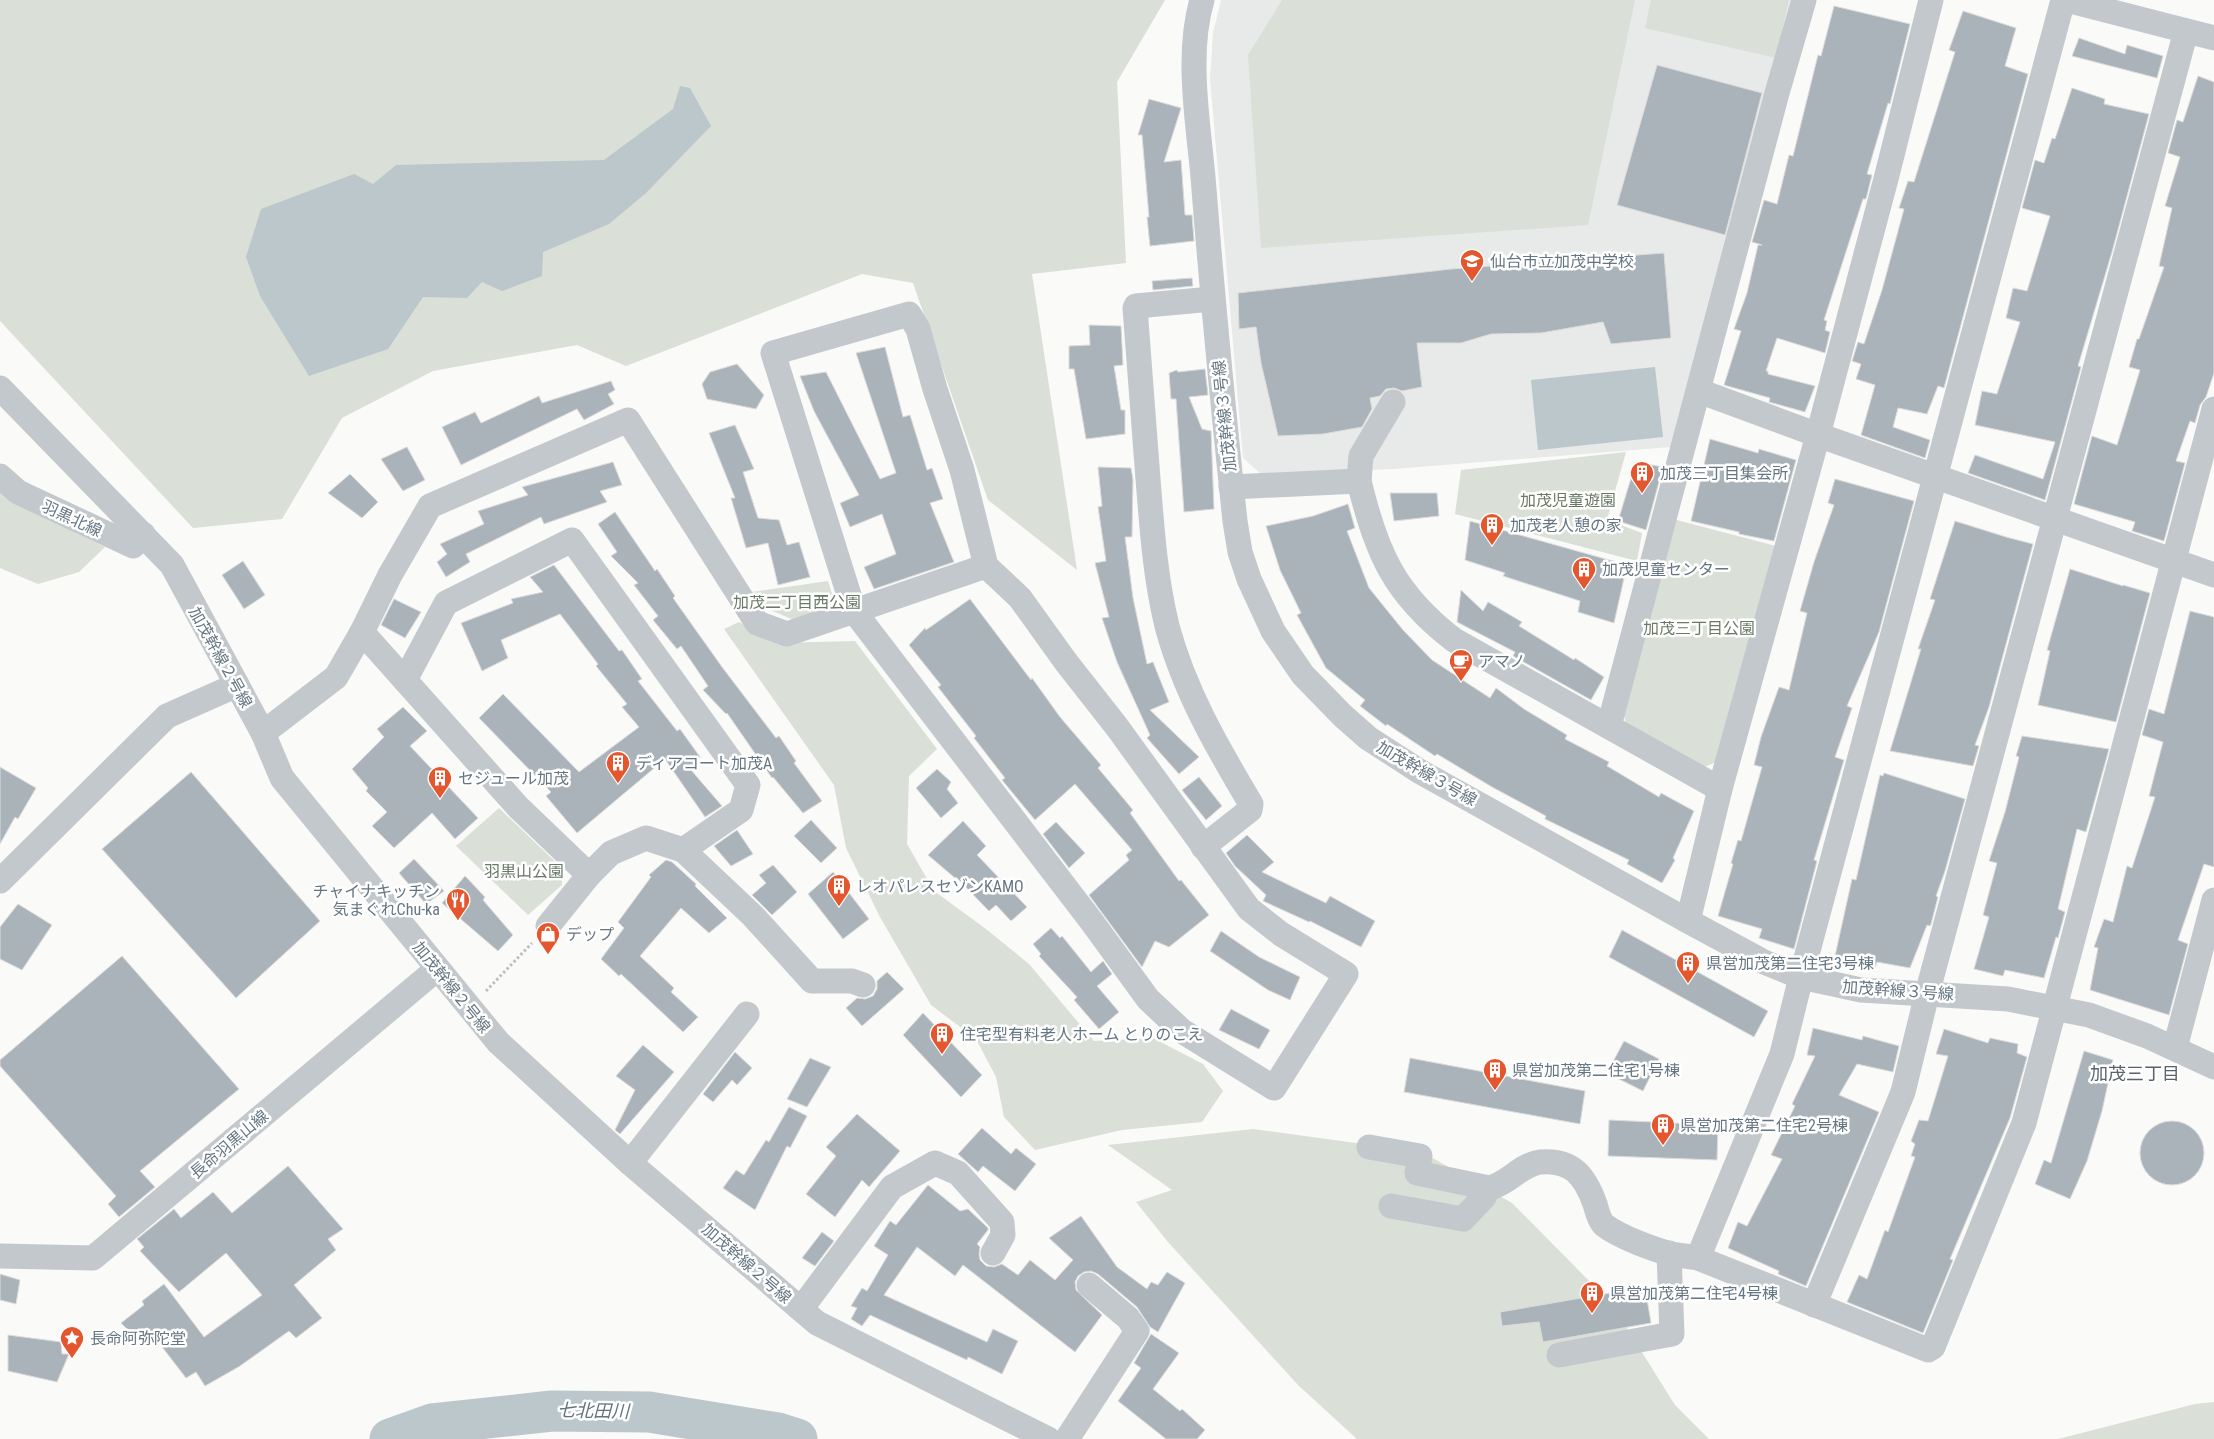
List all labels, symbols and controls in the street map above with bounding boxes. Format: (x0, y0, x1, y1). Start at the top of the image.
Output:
school or university icon: 仙台市立加茂中学校 (1459, 248, 1485, 282)
place label: 仙台市立加茂中学校 (1490, 252, 1634, 271)
street label: 加茂幹線３号線 (1209, 359, 1240, 473)
building icon: 加茂三丁目集会所 (1629, 460, 1655, 494)
place label: 加茂三丁目集会所 (1660, 464, 1788, 483)
park label: 加茂児童遊園 (1520, 491, 1616, 510)
street label: 羽黒北線 (39, 496, 105, 541)
building icon: 加茂老人憩の家 (1479, 512, 1505, 546)
place label: 加茂老人憩の家 (1510, 516, 1622, 535)
building icon: 加茂児童センター (1571, 556, 1597, 590)
place label: 加茂児童センター (1602, 560, 1730, 579)
park label: 加茂二丁目西公園 (733, 593, 861, 612)
street label: 加茂幹線２号線 (185, 604, 256, 711)
park label: 加茂三丁目公園 (1643, 619, 1755, 638)
cafe icon: アマノ (1448, 648, 1474, 682)
place label: アマノ (1478, 652, 1526, 671)
street label: 加茂幹線３号線 (1373, 737, 1480, 810)
building icon: ディアコート加茂A (605, 750, 631, 784)
place label: ディアコート加茂A (636, 754, 772, 773)
building icon: セジュール加茂 (427, 765, 453, 799)
place label: セジュール加茂 (458, 769, 569, 788)
park label: 羽黒山公園 (484, 862, 564, 881)
building icon: レオパレスセゾンKAMO (826, 873, 852, 907)
place label: レオパレスセゾンKAMO (856, 877, 1024, 896)
place label: チャイナキッチン 気まぐれChu-ka (312, 882, 440, 919)
restaurant icon: チャイナキッチン 気まぐれChu-ka (445, 887, 471, 921)
shop icon: デップ (535, 921, 561, 955)
place label: デップ (566, 925, 614, 944)
street label: 加茂幹線２号線 (409, 938, 494, 1037)
building icon: 県営加茂第二住宅3号棟 (1675, 950, 1701, 984)
place label: 県営加茂第二住宅3号棟 (1706, 954, 1874, 973)
street label: 加茂幹線３号線 (1841, 977, 1954, 1004)
building icon: 住宅型有料老人ホーム とりのこえ (929, 1021, 955, 1055)
place label: 住宅型有料老人ホーム とりのこえ (960, 1025, 1203, 1044)
building icon: 県営加茂第二住宅1号棟 (1482, 1057, 1508, 1091)
place label: 県営加茂第二住宅1号棟 (1512, 1061, 1680, 1080)
district label: 加茂三丁目 (2090, 1063, 2180, 1084)
street label: 長命羽黒山線 (186, 1106, 272, 1183)
building icon: 県営加茂第二住宅2号棟 (1650, 1112, 1676, 1146)
place label: 県営加茂第二住宅2号棟 (1680, 1116, 1848, 1135)
street label: 加茂幹線２号線 (698, 1219, 795, 1307)
building icon: 県営加茂第二住宅4号棟 (1579, 1280, 1605, 1314)
place label: 県営加茂第二住宅4号棟 (1610, 1284, 1778, 1303)
place icon: 長命阿弥陀堂 (59, 1325, 85, 1359)
place label: 長命阿弥陀堂 (90, 1329, 186, 1348)
water label: 七北田川 (557, 1399, 631, 1422)

